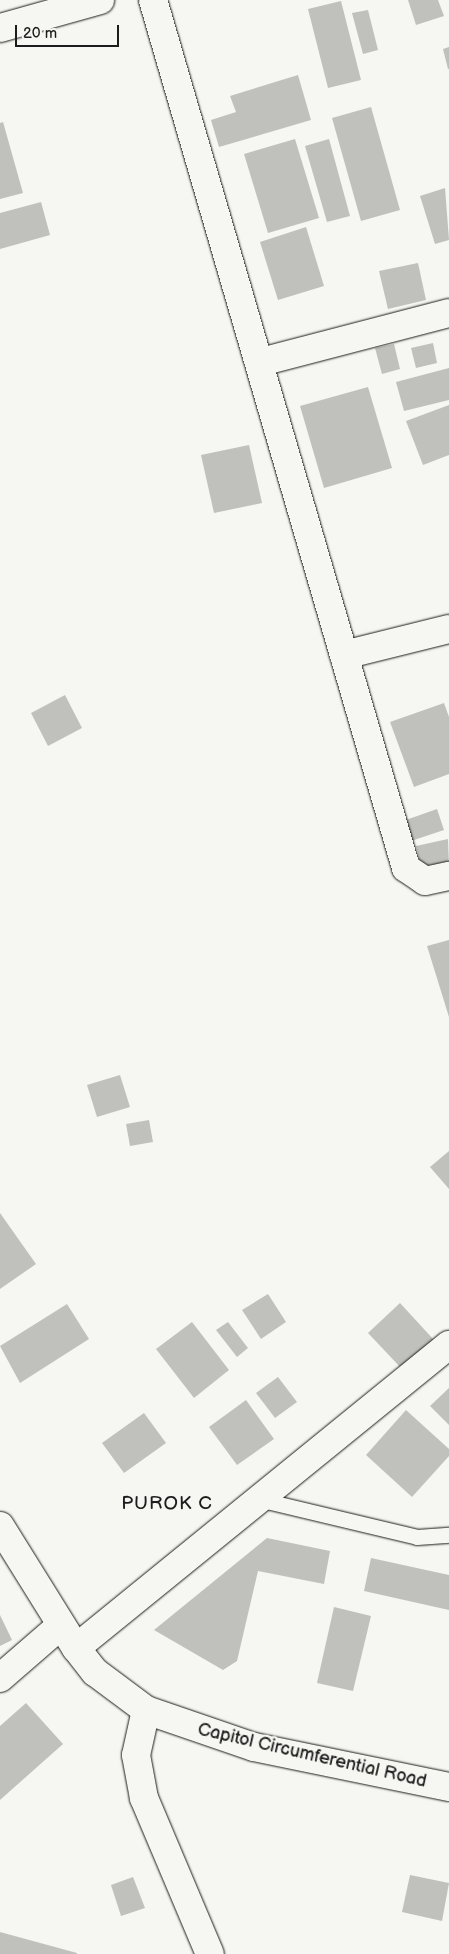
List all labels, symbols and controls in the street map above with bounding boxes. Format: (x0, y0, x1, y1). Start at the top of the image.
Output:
scale bar (18, 15, 121, 47)
text: 20 m (23, 24, 57, 43)
district label: PUROK C (120, 1493, 214, 1515)
street label: Capitol Circumferential Road (195, 1719, 429, 1793)

